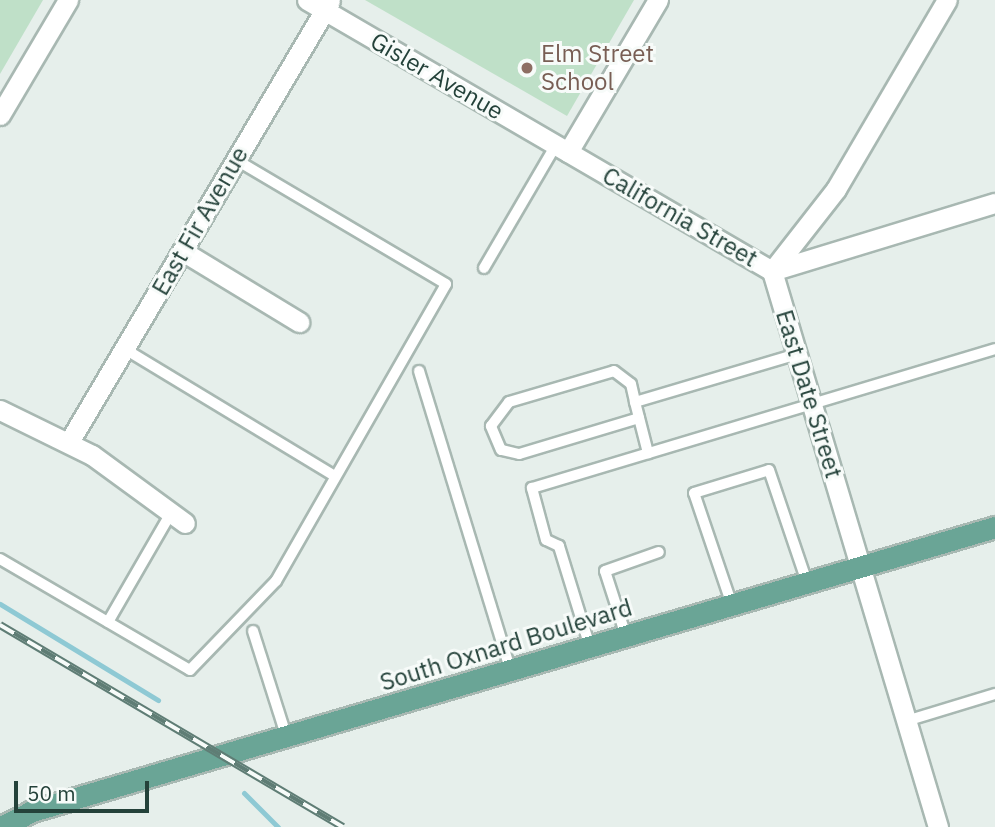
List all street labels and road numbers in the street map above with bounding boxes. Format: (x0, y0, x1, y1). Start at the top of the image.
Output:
street label: Gisler Avenue (365, 26, 509, 126)
street label: East Fir Avenue (146, 142, 254, 300)
street label: California Street (597, 161, 763, 273)
street label: East Date Street (770, 306, 848, 482)
street label: South Oxnard Boulevard (377, 593, 635, 697)

